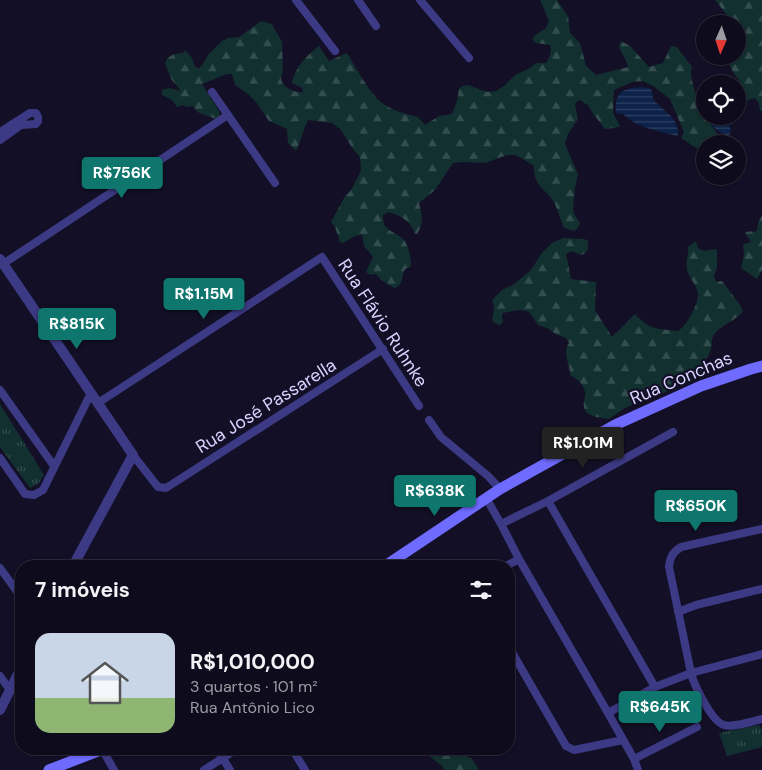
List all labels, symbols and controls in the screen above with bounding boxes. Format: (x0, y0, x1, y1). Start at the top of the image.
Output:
north arrow (696, 15, 746, 65)
map controls (696, 15, 746, 185)
button: locate (696, 75, 746, 125)
button: layers (696, 135, 746, 185)
pin: R$756K (81, 156, 163, 199)
text: R$756K (93, 162, 151, 183)
street label: Rua Flávio Ruhnke (333, 254, 433, 392)
pin: R$1.15M (158, 278, 250, 320)
text: R$1.15M (174, 283, 234, 304)
pin: R$815K (36, 308, 118, 350)
text: R$815K (49, 313, 105, 334)
street label: Rua Conchas (626, 346, 736, 410)
street label: Rua José Passarella (191, 353, 341, 459)
pin: R$1.01M (537, 426, 629, 469)
text: R$1.01M (553, 432, 613, 453)
pin: R$638K (394, 474, 476, 517)
text: R$638K (405, 480, 465, 501)
pin: R$650K (655, 490, 737, 532)
text: R$650K (665, 495, 727, 516)
text: 7 imóveis (35, 576, 130, 604)
icon: filters (467, 576, 495, 604)
text: R$1,010,000 (190, 648, 315, 676)
icon: home (75, 653, 135, 713)
text: 3 quartos · 101 m² (190, 676, 318, 697)
pin: R$645K (619, 690, 701, 733)
text: R$645K (630, 696, 690, 717)
text: Rua Antônio Lico (190, 697, 315, 718)

